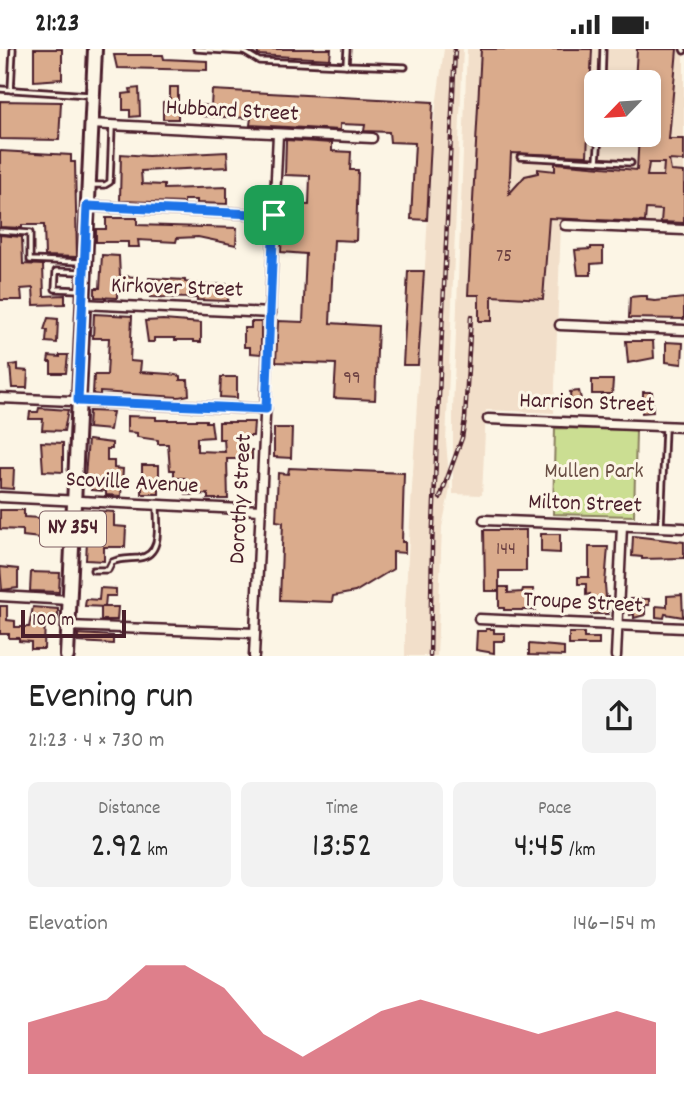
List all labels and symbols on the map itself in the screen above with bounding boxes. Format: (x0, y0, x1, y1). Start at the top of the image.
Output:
north arrow (584, 70, 662, 147)
street label: Hubbard Street (165, 92, 299, 132)
pin (244, 185, 304, 245)
house number: 75 (496, 244, 512, 271)
street label: Kirkover Street (110, 270, 244, 308)
house number: 99 (343, 366, 361, 393)
street label: Harrison Street (519, 385, 655, 423)
street label: Dorothy Street (222, 433, 262, 565)
park label: Mullen Park (544, 456, 644, 489)
street label: Scoville Avenue (65, 464, 199, 504)
street label: Milton Street (528, 487, 642, 523)
road number: NY 354 (40, 511, 106, 547)
house number: 144 (496, 537, 516, 564)
street label: Troupe Street (522, 584, 644, 624)
scale bar (21, 607, 126, 639)

